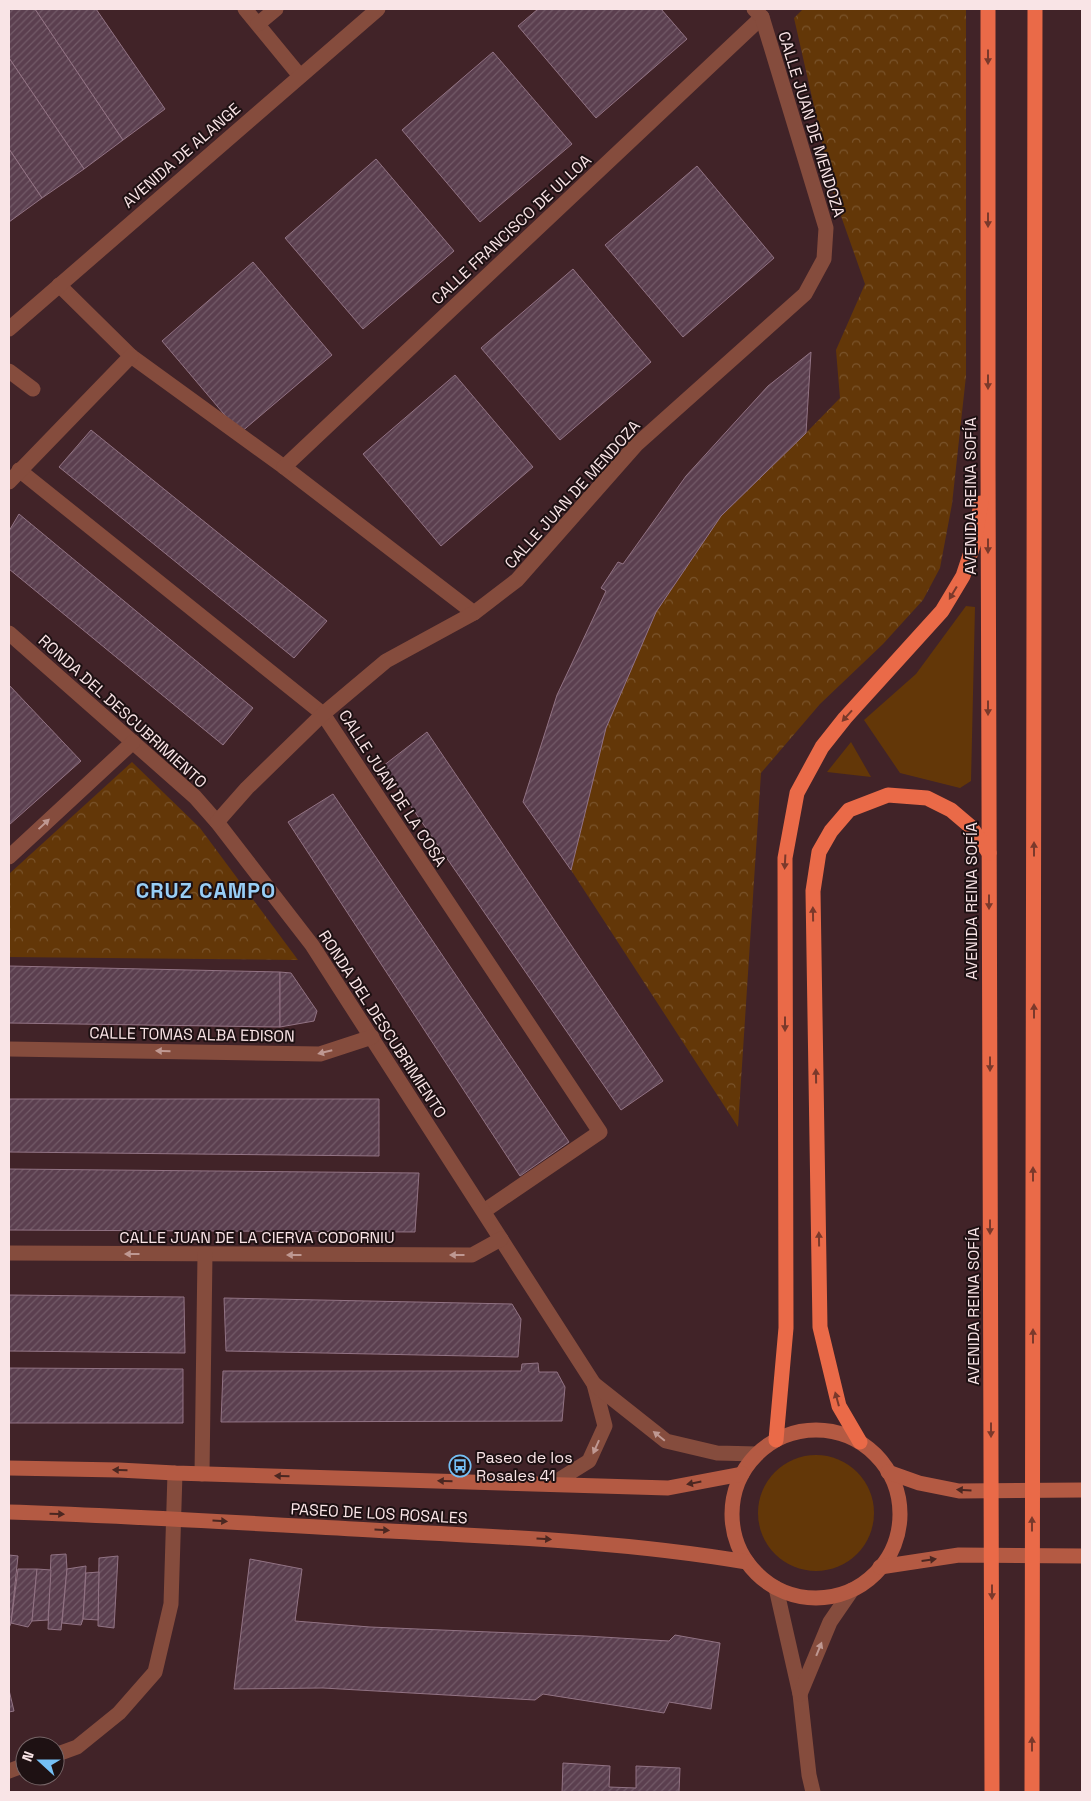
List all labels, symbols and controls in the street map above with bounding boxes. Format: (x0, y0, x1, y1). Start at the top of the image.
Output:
street label: CALLE JUAN DE MENDOZA (773, 29, 850, 220)
one-way arrow (984, 50, 992, 66)
street label: AVENIDA DE ALANGE (118, 98, 245, 212)
street label: CALLE FRANCISCO DE ULLOA (427, 150, 596, 309)
one-way arrow (984, 212, 992, 228)
one-way arrow (984, 375, 992, 391)
street label: CALLE JUAN DE MENDOZA (500, 416, 645, 573)
street label: AVENIDA REINA SOFÍA (960, 417, 981, 575)
one-way arrow (984, 538, 992, 554)
one-way arrow (948, 586, 957, 599)
street label: RONDA DEL DESCUBRIMIENTO (34, 630, 211, 793)
one-way arrow (984, 700, 992, 716)
street label: CALLE JUAN DE LA COSA (334, 706, 451, 871)
one-way arrow (842, 709, 853, 722)
one-way arrow (38, 818, 50, 830)
street label: AVENIDA REINA SOFÍA (961, 822, 982, 980)
one-way arrow (1030, 841, 1038, 857)
one-way arrow (781, 854, 789, 870)
district label: CRUZ CAMPO (136, 877, 276, 904)
one-way arrow (985, 894, 993, 910)
one-way arrow (809, 905, 817, 921)
street label: RONDA DEL DESCUBRIMIENTO (314, 926, 451, 1122)
one-way arrow (1030, 1003, 1038, 1019)
one-way arrow (781, 1016, 789, 1032)
street label: CALLE TOMAS ALBA EDISON (89, 1022, 295, 1047)
one-way arrow (155, 1047, 171, 1055)
one-way arrow (318, 1048, 333, 1056)
one-way arrow (986, 1056, 994, 1072)
one-way arrow (812, 1068, 820, 1084)
one-way arrow (1029, 1166, 1037, 1182)
one-way arrow (986, 1219, 994, 1235)
street label: CALLE JUAN DE LA CIERVA CODORNIU (119, 1227, 395, 1248)
street label: AVENIDA REINA SOFÍA (963, 1227, 984, 1385)
one-way arrow (814, 1230, 822, 1246)
one-way arrow (124, 1250, 140, 1258)
one-way arrow (286, 1251, 302, 1259)
one-way arrow (449, 1251, 465, 1259)
one-way arrow (1029, 1328, 1037, 1344)
one-way arrow (833, 1392, 841, 1407)
one-way arrow (987, 1422, 995, 1438)
one-way arrow (653, 1430, 666, 1441)
one-way arrow (591, 1440, 599, 1454)
place label: Paseo de los Rosales 41 (476, 1447, 573, 1486)
bus stop icon: Paseo de los Rosales 41 (448, 1454, 472, 1478)
one-way arrow (112, 1466, 128, 1474)
one-way arrow (274, 1472, 290, 1480)
one-way arrow (436, 1476, 452, 1484)
one-way arrow (687, 1479, 702, 1487)
one-way arrow (955, 1486, 971, 1494)
street label: PASEO DE LOS ROSALES (290, 1498, 468, 1529)
one-way arrow (50, 1510, 66, 1518)
one-way arrow (1028, 1516, 1036, 1532)
one-way arrow (212, 1518, 228, 1526)
one-way arrow (374, 1527, 390, 1535)
one-way arrow (537, 1536, 553, 1544)
one-way arrow (921, 1555, 937, 1563)
one-way arrow (988, 1585, 996, 1601)
one-way arrow (815, 1642, 823, 1656)
one-way arrow (1028, 1735, 1036, 1751)
north arrow (15, 1736, 65, 1786)
text: N (18, 1749, 38, 1764)

